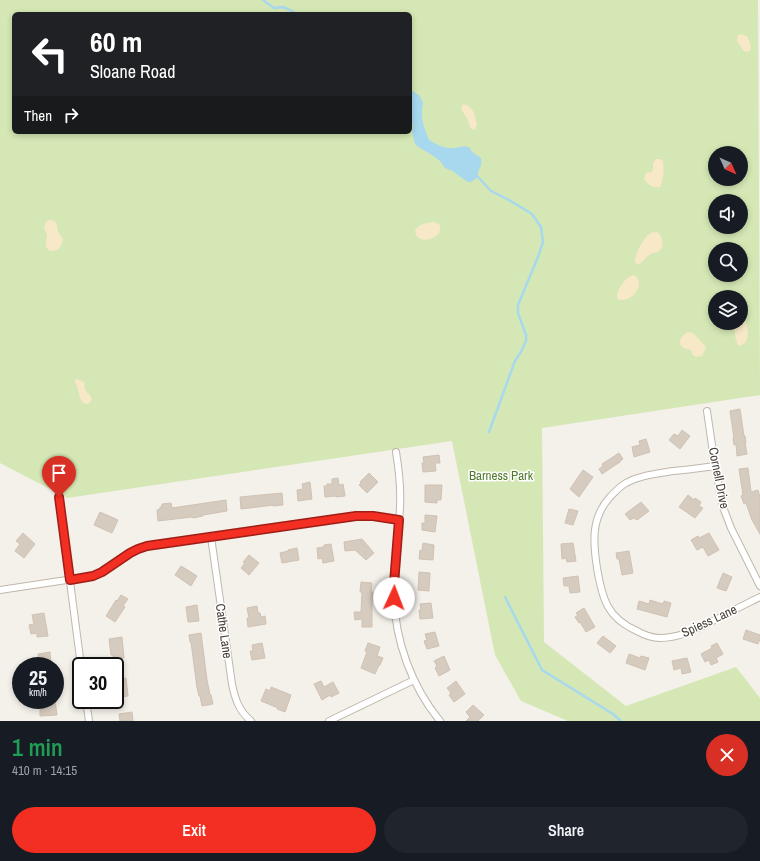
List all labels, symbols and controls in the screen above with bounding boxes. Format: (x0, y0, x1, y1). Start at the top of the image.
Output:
text: 60 m (90, 23, 142, 61)
icon: left (24, 28, 76, 80)
text: Sloane Road (90, 59, 175, 84)
icon: right (60, 104, 82, 126)
text: Then (24, 105, 52, 126)
north arrow (708, 146, 748, 186)
map controls (708, 146, 748, 330)
button: sound (708, 194, 748, 234)
button: search (708, 242, 748, 282)
button: layers (708, 290, 748, 330)
street label: Cornell Drive (705, 446, 733, 510)
pin (42, 456, 76, 497)
icon: arrive (48, 462, 70, 484)
park label: Barness Park (469, 467, 534, 484)
position arrow (373, 577, 415, 619)
street label: Spiess Lane (679, 601, 740, 641)
street label: Cathe Lane (212, 603, 236, 660)
speed limit sign: 30 (72, 657, 124, 709)
text: 25 (29, 664, 47, 691)
text: km/h (29, 686, 47, 699)
text: 1 min (12, 731, 63, 763)
button: close (706, 734, 748, 776)
text: 410 m · 14:15 (12, 762, 77, 779)
button: Exit (12, 807, 376, 853)
button: Share (384, 807, 748, 853)

